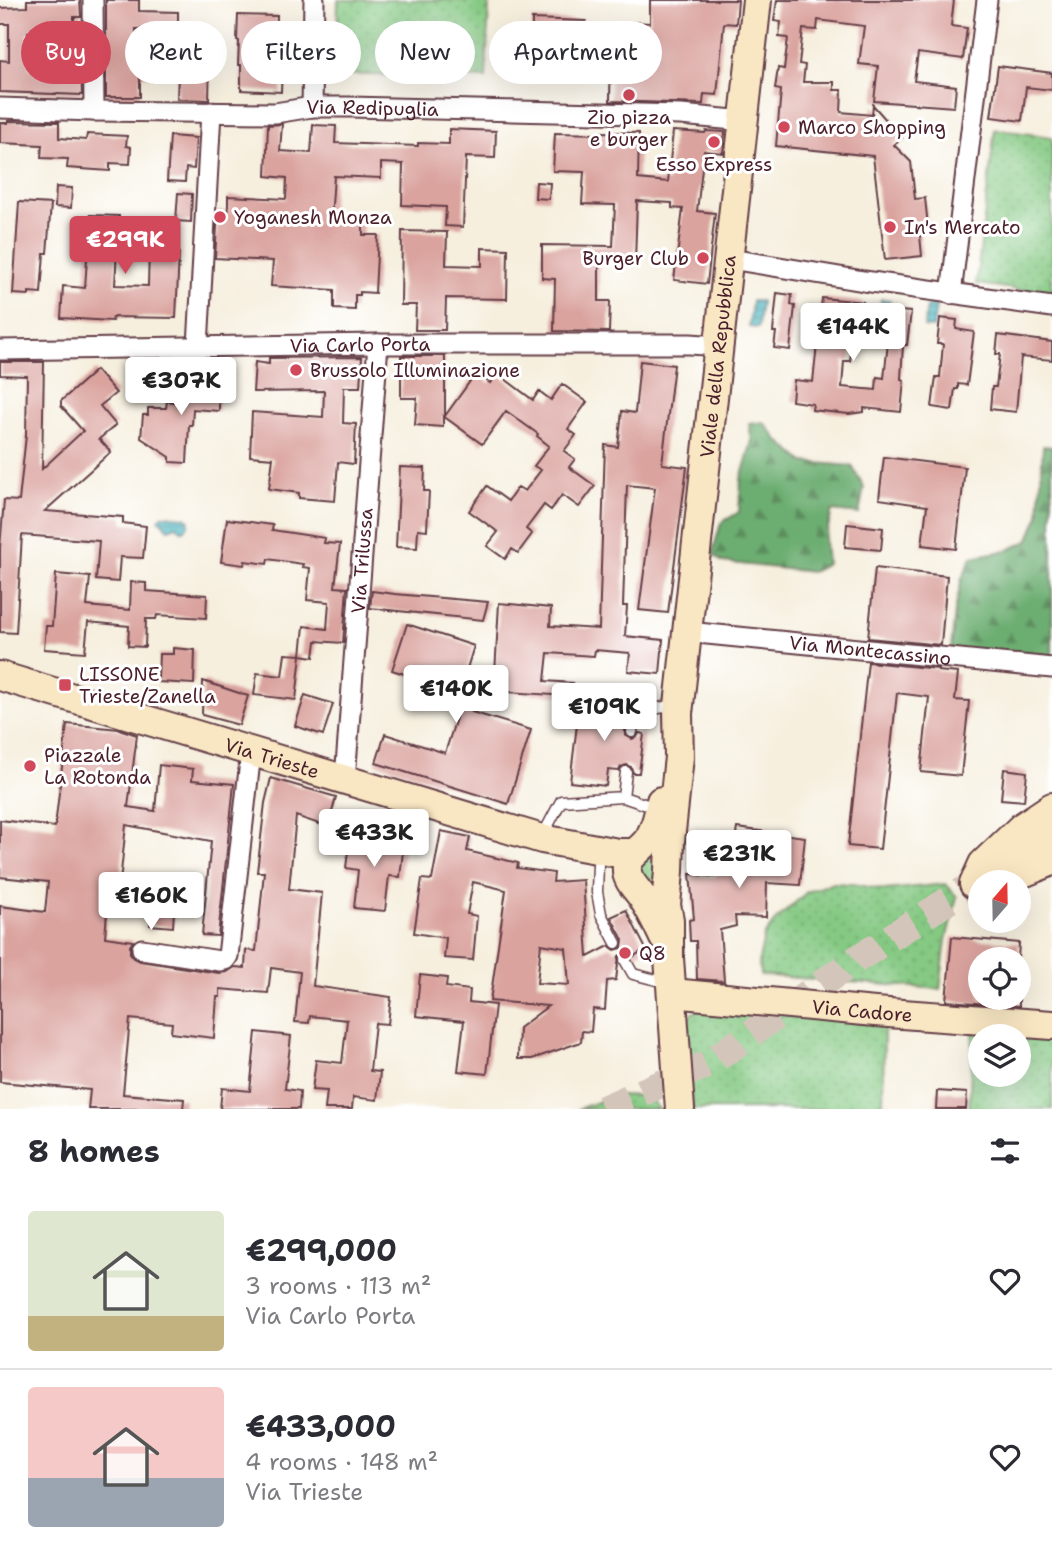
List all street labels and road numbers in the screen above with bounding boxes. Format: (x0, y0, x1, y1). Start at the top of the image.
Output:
street label: Via Redipuglia (306, 95, 439, 122)
street label: Viale della Repubblica (694, 254, 742, 459)
street label: Via Carlo Porta (289, 332, 431, 358)
street label: Via Trilussa (346, 507, 379, 614)
street label: Via Montecassino (788, 630, 952, 671)
street label: Via Trieste (221, 732, 322, 784)
street label: Via Cadore (811, 994, 913, 1028)

